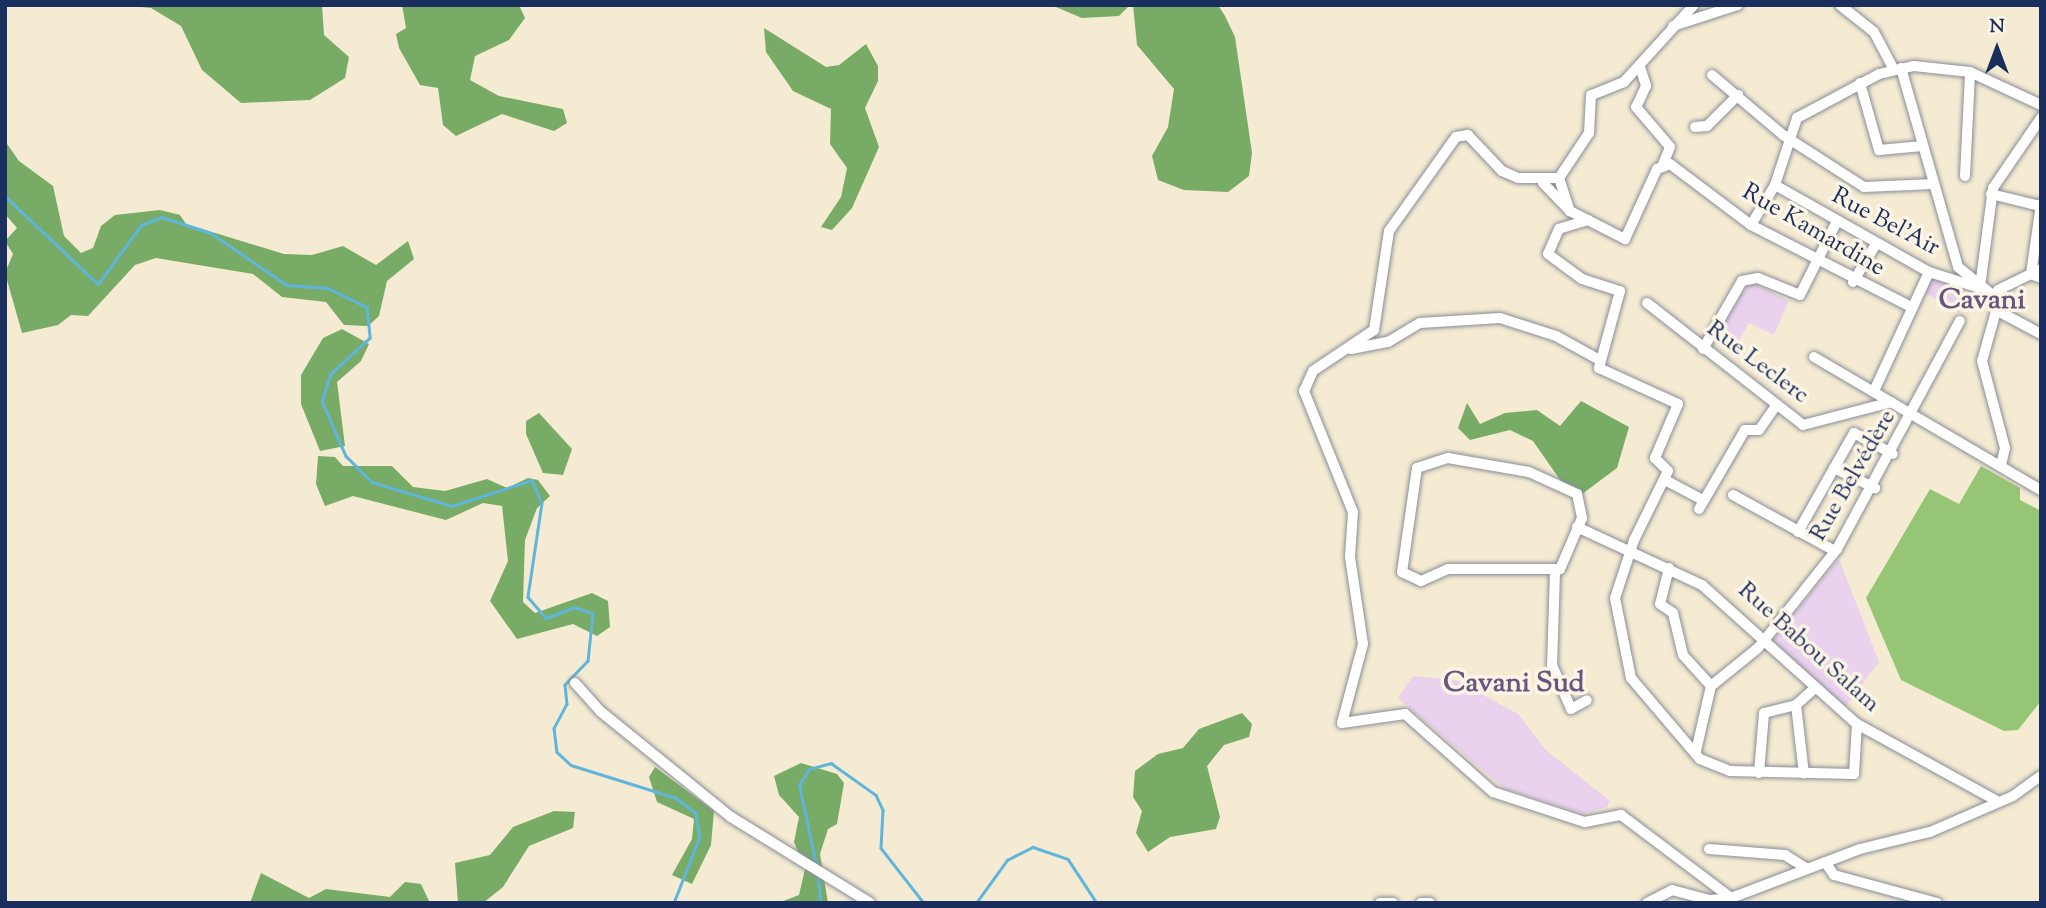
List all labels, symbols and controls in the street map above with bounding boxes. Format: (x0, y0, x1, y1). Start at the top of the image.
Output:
north arrow (1962, 14, 2032, 84)
text: N (1989, 14, 2005, 41)
street label: Rue Kamardine (1736, 178, 1890, 284)
street label: Rue Bel’Air (1826, 183, 1944, 263)
district label: Cavani (1939, 284, 2025, 318)
street label: Rue Leclerc (1700, 315, 1814, 411)
street label: Rue Belvédère (1805, 405, 1903, 547)
street label: Rue Babou Salam (1731, 577, 1885, 719)
district label: Cavani Sud (1443, 667, 1585, 701)

